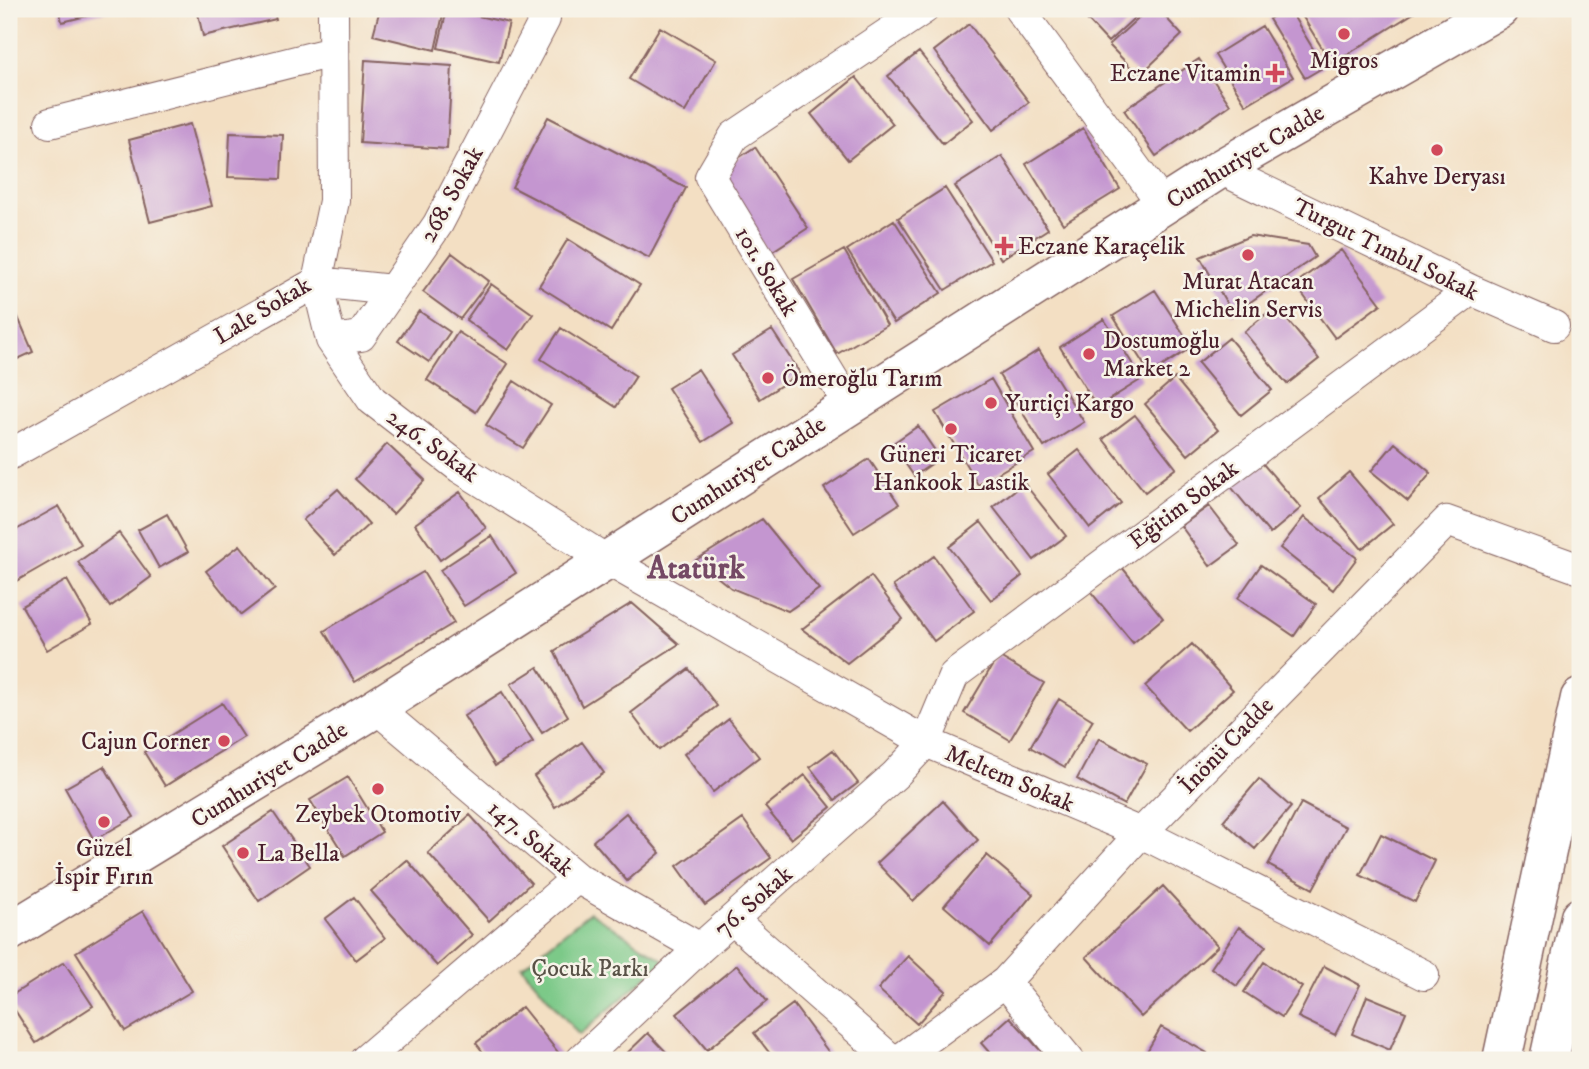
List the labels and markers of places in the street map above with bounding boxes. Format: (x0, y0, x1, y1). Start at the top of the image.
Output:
marker: Migros (1336, 26, 1352, 42)
place label: Migros (1310, 46, 1378, 76)
place label: Eczane Vitamin (1110, 59, 1261, 89)
marker: Eczane Vitamin (1267, 65, 1283, 81)
marker: Kahve Deryası (1429, 142, 1445, 158)
place label: Kahve Deryası (1368, 162, 1506, 192)
place label: Eczane Karaçelik (1018, 232, 1185, 262)
marker: Eczane Karaçelik (996, 238, 1012, 254)
marker: Murat Atacan Michelin Servis (1240, 247, 1256, 263)
place label: Murat Atacan Michelin Servis (1174, 267, 1322, 325)
place label: Dostumoğlu Market 2 (1103, 326, 1220, 384)
marker: Dostumoğlu Market 2 (1081, 346, 1097, 362)
place label: Ömeroğlu Tarım (782, 364, 942, 394)
marker: Ömeroğlu Tarım (760, 370, 776, 386)
place label: Yurtiçi Kargo (1005, 389, 1134, 419)
marker: Yurtiçi Kargo (983, 395, 999, 411)
marker: Güneri Ticaret Hankook Lastik (943, 421, 959, 437)
place label: Güneri Ticaret Hankook Lastik (873, 440, 1029, 498)
place label: Cajun Corner (81, 727, 210, 757)
marker: Cajun Corner (216, 733, 232, 749)
marker: Zeybek Otomotiv (370, 781, 386, 797)
place label: Zeybek Otomotiv (295, 800, 461, 830)
marker: Güzel İspir Fırın (96, 814, 112, 830)
place label: Güzel İspir Fırın (55, 834, 154, 892)
place label: La Bella (257, 839, 340, 869)
marker: La Bella (235, 845, 251, 861)

